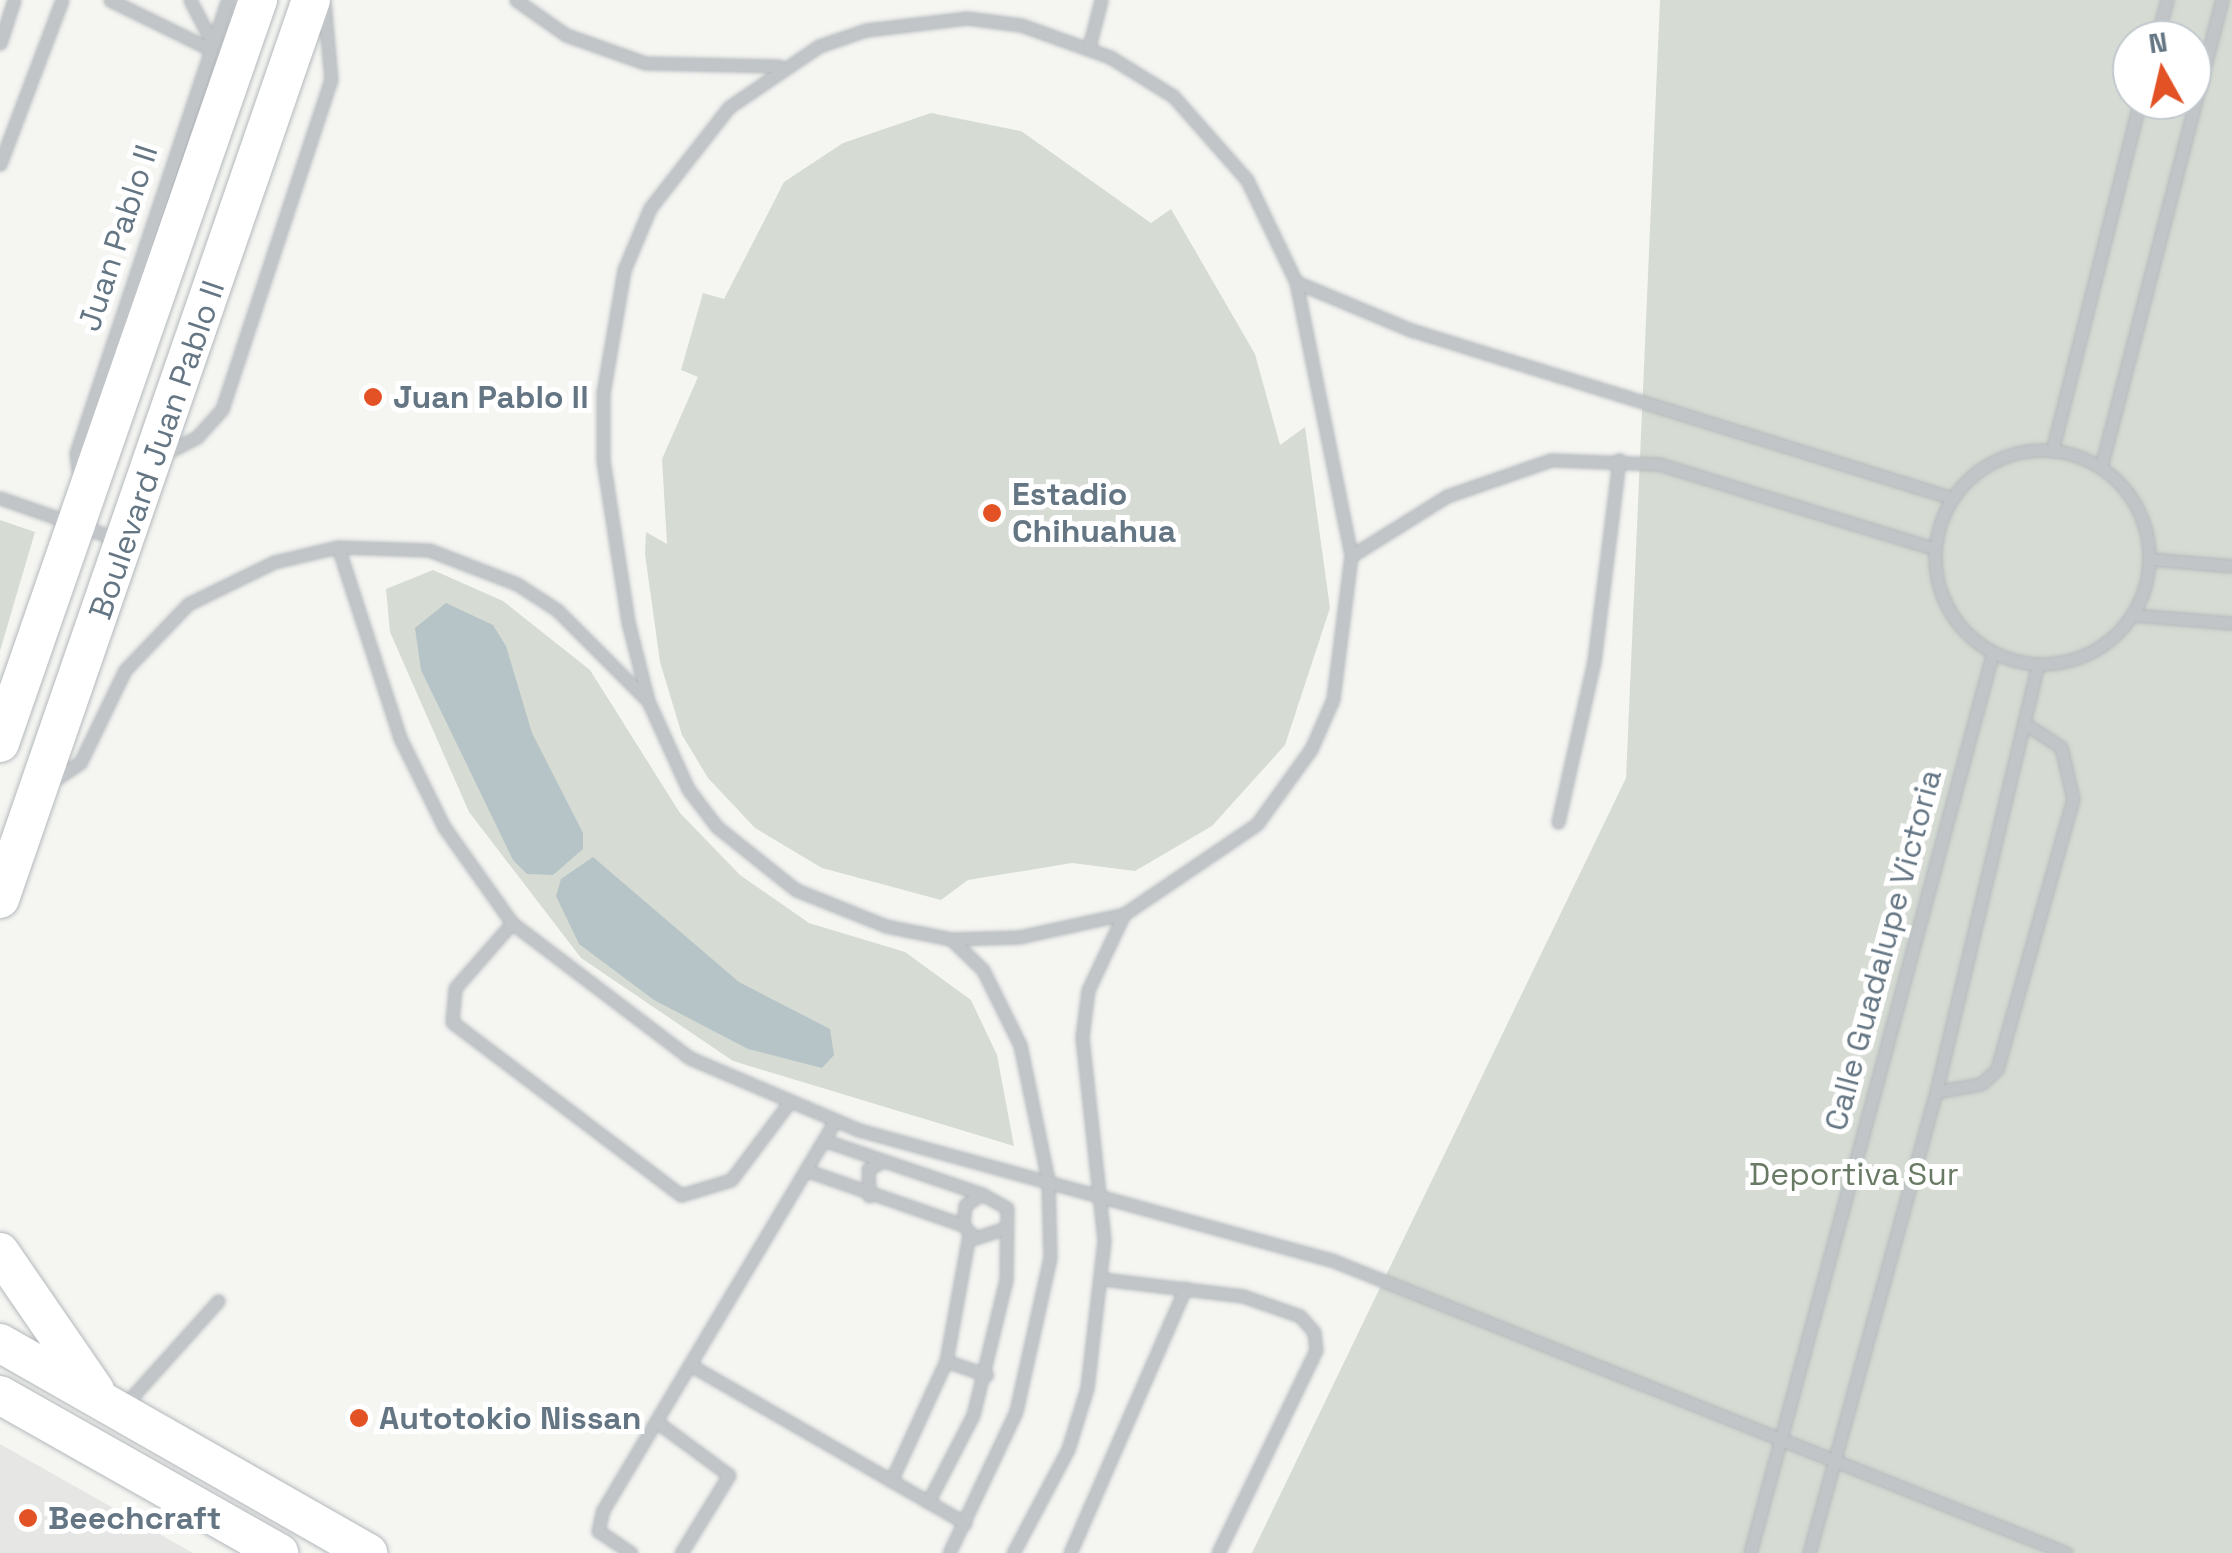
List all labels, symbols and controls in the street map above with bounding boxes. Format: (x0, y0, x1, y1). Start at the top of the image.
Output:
north arrow (2112, 20, 2212, 120)
text: N (2146, 23, 2170, 61)
street label: Juan Pablo II (70, 140, 166, 336)
street label: Boulevard Juan Pablo II (81, 276, 233, 624)
place label: Juan Pablo ll (393, 378, 589, 416)
marker: Juan Pablo ll (362, 386, 384, 408)
place label: Estadio Chihuahua (1012, 476, 1176, 551)
marker: Estadio Chihuahua (981, 502, 1003, 524)
street label: Calle Guadalupe Victoria (1816, 765, 1950, 1135)
park label: Deportiva Sur (1749, 1155, 1959, 1193)
place label: Autotokio Nissan (379, 1399, 642, 1437)
marker: Autotokio Nissan (348, 1407, 370, 1429)
place label: Beechcraft (48, 1499, 221, 1537)
marker: Beechcraft (17, 1507, 39, 1529)

